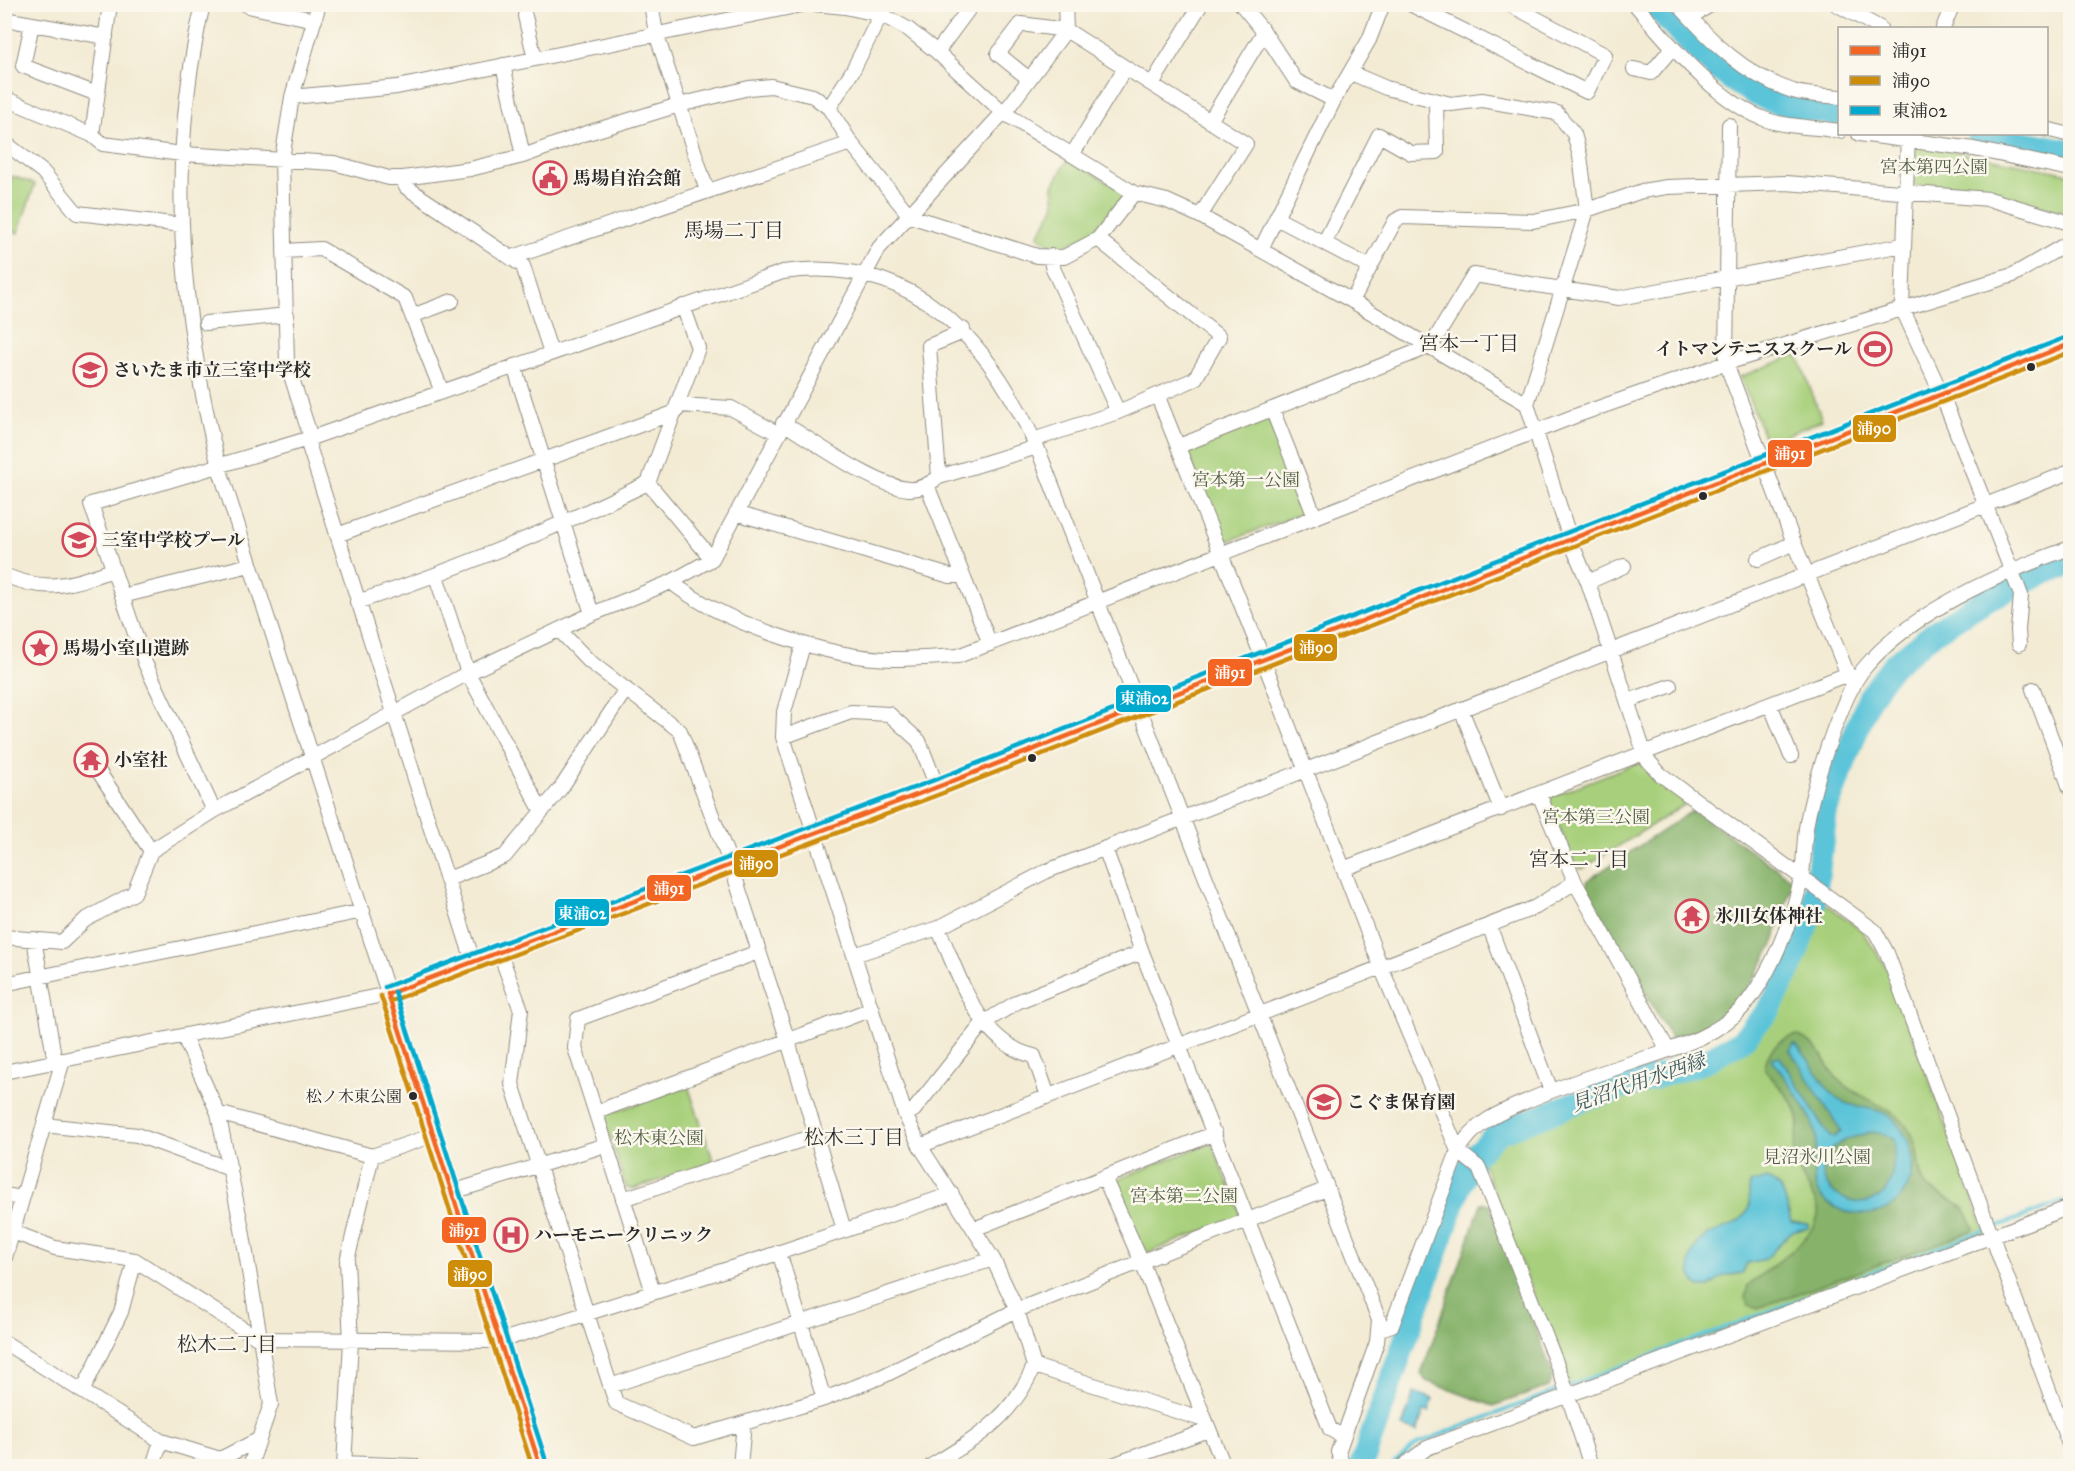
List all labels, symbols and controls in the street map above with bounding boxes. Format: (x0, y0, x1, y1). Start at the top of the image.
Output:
legend (1838, 27, 2048, 135)
text: 浦91 (1892, 40, 1927, 62)
text: 浦90 (1892, 70, 1930, 92)
text: 東浦02 (1892, 100, 1947, 122)
park label: 宮本第四公園 (1880, 156, 1988, 178)
public building icon: 馬場自治会館 (532, 160, 568, 196)
place label: 馬場自治会館 (573, 167, 681, 189)
district label: 馬場二丁目 (684, 218, 784, 242)
district label: 宮本一丁目 (1419, 331, 1519, 355)
sports icon: イトマンテニススクール (1857, 331, 1893, 367)
place label: イトマンテニススクール (1655, 338, 1852, 360)
school or university icon: さいたま市立三室中学校 (72, 352, 108, 388)
place label: さいたま市立三室中学校 (113, 359, 311, 381)
unlabelled marker (2025, 361, 2037, 373)
line badge: 浦90 (1852, 414, 1897, 443)
text: 浦90 (1857, 419, 1891, 439)
line badge: 浦91 (1767, 439, 1813, 468)
text: 浦91 (1775, 444, 1806, 464)
park label: 宮本第一公園 (1192, 469, 1300, 491)
unlabelled marker (1697, 490, 1709, 502)
school or university icon: 三室中学校プール (61, 522, 97, 558)
place label: 三室中学校プール (102, 529, 245, 551)
place icon: 馬場小室山遺跡 (22, 630, 58, 666)
line badge: 浦90 (1293, 633, 1338, 662)
place label: 馬場小室山遺跡 (63, 637, 189, 659)
text: 浦90 (1299, 638, 1333, 658)
line badge: 浦91 (1207, 658, 1253, 687)
text: 浦91 (1215, 663, 1246, 683)
line badge: 東浦02 (1115, 684, 1172, 713)
text: 東浦02 (1119, 689, 1170, 708)
temple icon: 小室社 (73, 742, 109, 778)
place label: 小室社 (114, 749, 168, 771)
unlabelled marker (1026, 752, 1038, 764)
park label: 宮本第三公園 (1542, 806, 1650, 828)
district label: 宮本二丁目 (1529, 847, 1629, 871)
line badge: 浦90 (733, 849, 779, 878)
text: 浦90 (739, 854, 773, 874)
line badge: 浦91 (646, 874, 692, 902)
text: 浦91 (654, 879, 685, 899)
line badge: 東浦02 (554, 898, 610, 927)
temple icon: 氷川女体神社 (1674, 898, 1710, 934)
text: 東浦02 (557, 904, 608, 923)
place label: 氷川女体神社 (1715, 905, 1823, 927)
water label: 見沼代用水西縁 (1568, 1047, 1710, 1116)
school or university icon: こぐま保育園 (1306, 1084, 1342, 1120)
place label: 松ノ木東公園 (306, 1087, 402, 1106)
marker: 松ノ木東公園 (407, 1090, 419, 1102)
place label: こぐま保育園 (1347, 1091, 1455, 1113)
district label: 松木三丁目 (804, 1125, 904, 1149)
park label: 松木東公園 (614, 1127, 704, 1149)
park label: 見沼氷川公園 (1763, 1146, 1871, 1168)
park label: 宮本第二公園 (1130, 1185, 1238, 1207)
line badge: 浦91 (441, 1216, 487, 1244)
hospital icon: ハーモニークリニック (493, 1217, 529, 1253)
text: 浦91 (449, 1221, 480, 1241)
place label: ハーモニークリニック (534, 1224, 713, 1246)
line badge: 浦90 (447, 1259, 493, 1288)
text: 浦90 (453, 1265, 487, 1285)
district label: 松木二丁目 (177, 1332, 277, 1356)

